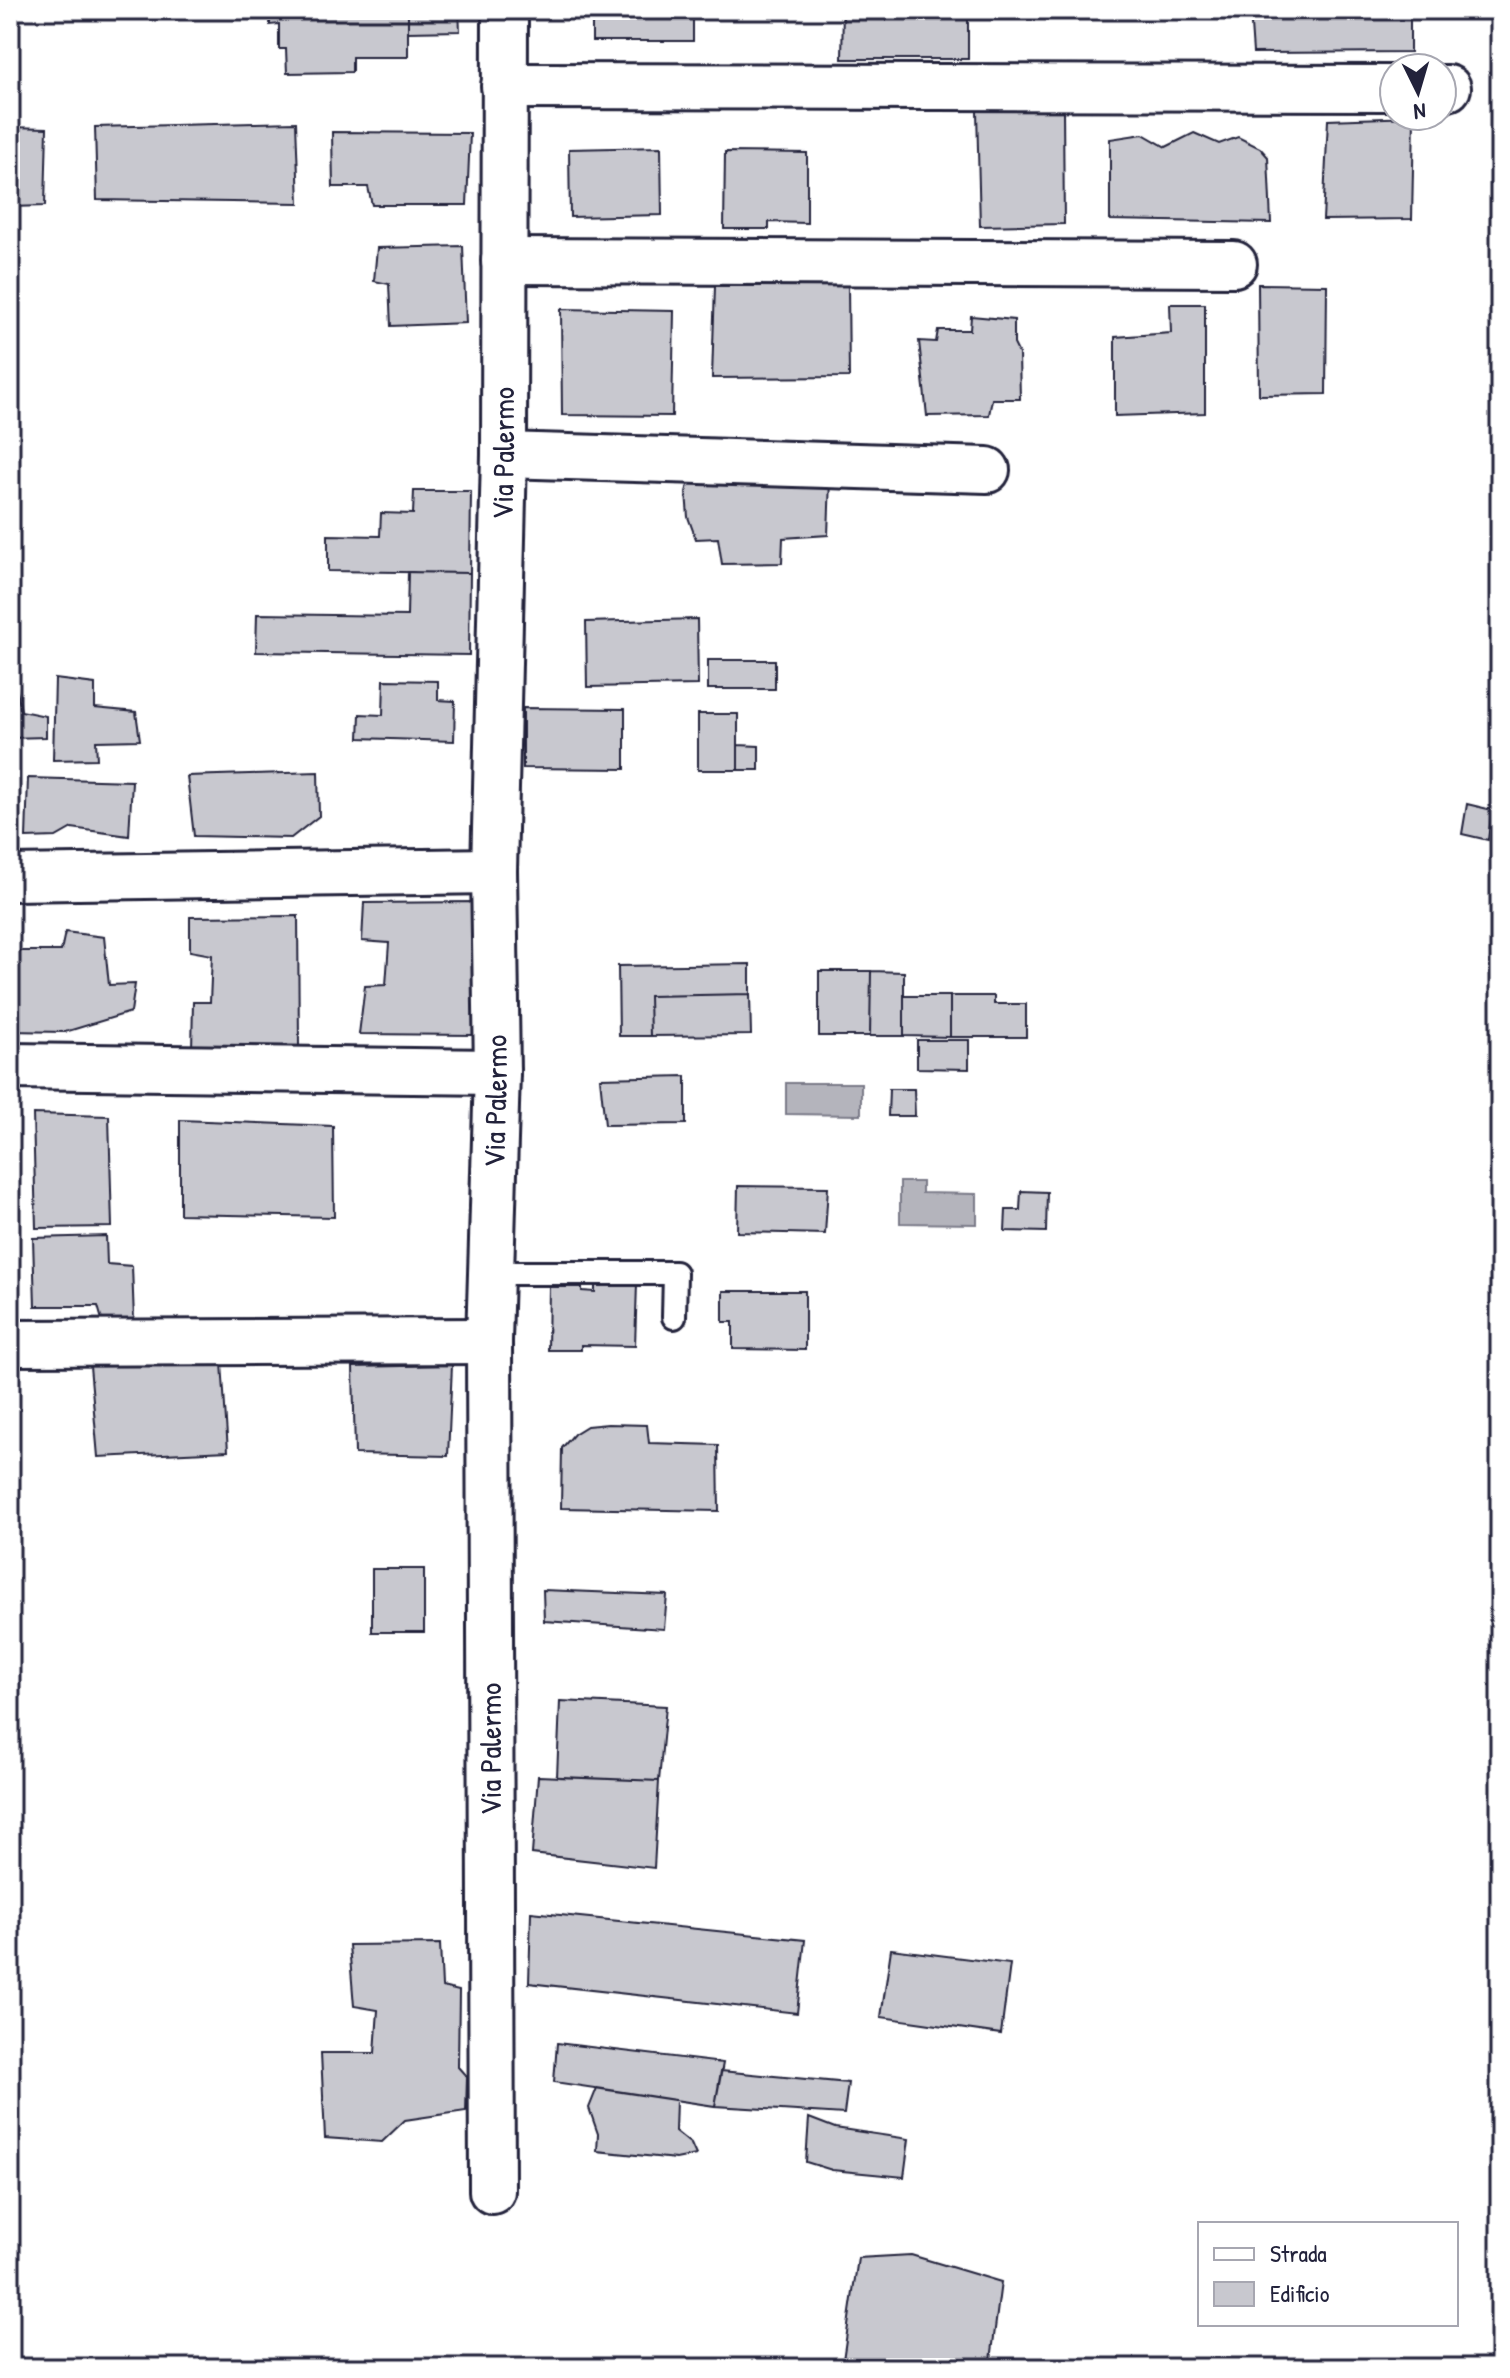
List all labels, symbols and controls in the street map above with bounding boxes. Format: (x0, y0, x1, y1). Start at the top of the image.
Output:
north arrow (1378, 52, 1458, 132)
text: N (1412, 96, 1427, 127)
street label: Via Palermo (481, 387, 523, 520)
street label: Via Palermo (473, 1035, 516, 1168)
street label: Via Palermo (470, 1683, 510, 1815)
legend (1198, 2222, 1458, 2326)
text: Strada (1270, 2237, 1327, 2269)
text: Edificio (1270, 2277, 1330, 2309)

